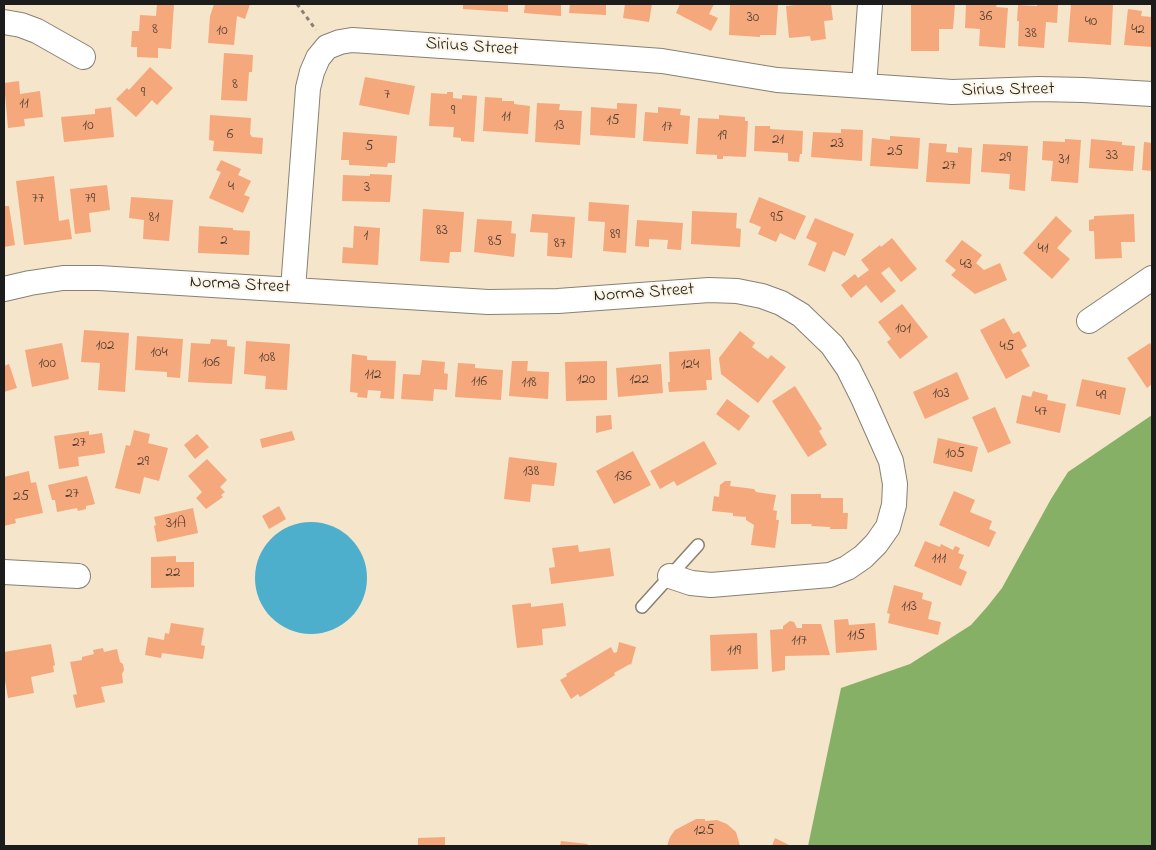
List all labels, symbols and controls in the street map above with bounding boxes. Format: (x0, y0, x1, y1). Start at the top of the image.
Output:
house number: 36 (980, 9, 992, 27)
house number: 30 (747, 10, 759, 28)
house number: 40 (1085, 14, 1097, 32)
house number: 8 (152, 22, 158, 40)
house number: 42 (1131, 22, 1145, 40)
house number: 10 (216, 23, 228, 41)
house number: 38 (1025, 26, 1037, 44)
street label: Sirius Street (425, 34, 519, 62)
house number: 8 (232, 77, 238, 95)
street label: Sirius Street (961, 79, 1055, 103)
house number: 9 (141, 85, 145, 103)
house number: 7 (384, 87, 390, 105)
house number: 11 (19, 96, 29, 114)
house number: 9 (451, 103, 455, 121)
house number: 11 (501, 109, 511, 127)
house number: 15 (606, 113, 620, 131)
house number: 10 (82, 118, 94, 136)
house number: 13 (554, 118, 564, 136)
house number: 17 (662, 119, 672, 137)
house number: 6 (227, 127, 233, 145)
house number: 19 (717, 128, 727, 146)
house number: 21 (772, 132, 784, 150)
house number: 23 (830, 136, 844, 154)
house number: 5 (365, 139, 373, 157)
house number: 25 (887, 144, 903, 162)
house number: 33 (1106, 148, 1118, 166)
house number: 29 (999, 150, 1011, 168)
house number: 31 (1059, 152, 1069, 170)
house number: 27 (942, 158, 956, 176)
house number: 4 (228, 179, 234, 197)
house number: 3 (364, 180, 370, 198)
house number: 77 (32, 191, 44, 209)
house number: 79 (85, 191, 95, 209)
house number: 81 (149, 210, 159, 228)
house number: 95 (770, 210, 784, 228)
house number: 83 (436, 223, 448, 241)
house number: 89 (610, 227, 620, 245)
house number: 1 (364, 228, 368, 246)
house number: 2 (220, 233, 228, 251)
house number: 85 (488, 234, 502, 252)
house number: 87 (554, 236, 566, 254)
house number: 41 (1038, 241, 1048, 259)
house number: 43 (960, 257, 972, 275)
street label: Norma Street (189, 273, 291, 299)
street label: Norma Street (593, 280, 695, 308)
house number: 101 (895, 321, 911, 339)
house number: 102 (96, 338, 114, 356)
house number: 45 (1000, 339, 1014, 357)
house number: 104 (150, 345, 168, 363)
house number: 108 (259, 350, 275, 368)
house number: 106 (202, 355, 220, 373)
house number: 100 (38, 356, 56, 374)
house number: 124 (681, 357, 699, 375)
house number: 112 (365, 367, 381, 385)
house number: 120 (577, 372, 595, 390)
house number: 122 (629, 372, 649, 390)
house number: 116 (471, 374, 487, 392)
house number: 118 (521, 375, 537, 393)
house number: 103 (932, 386, 950, 404)
house number: 49 (1096, 388, 1106, 406)
house number: 47 (1035, 404, 1047, 422)
house number: 27 (72, 435, 86, 453)
house number: 105 (945, 446, 965, 464)
house number: 29 (137, 454, 149, 472)
house number: 138 (523, 464, 539, 482)
house number: 136 (614, 469, 632, 487)
house number: 27 (65, 486, 79, 504)
house number: 25 (13, 489, 29, 507)
house number: 31A (166, 516, 186, 534)
house number: 111 (932, 551, 946, 569)
house number: 22 (166, 565, 180, 583)
house number: 113 (901, 599, 917, 617)
house number: 115 (847, 628, 865, 646)
house number: 117 (791, 633, 807, 651)
house number: 119 (727, 643, 741, 661)
house number: 125 (694, 823, 714, 841)

